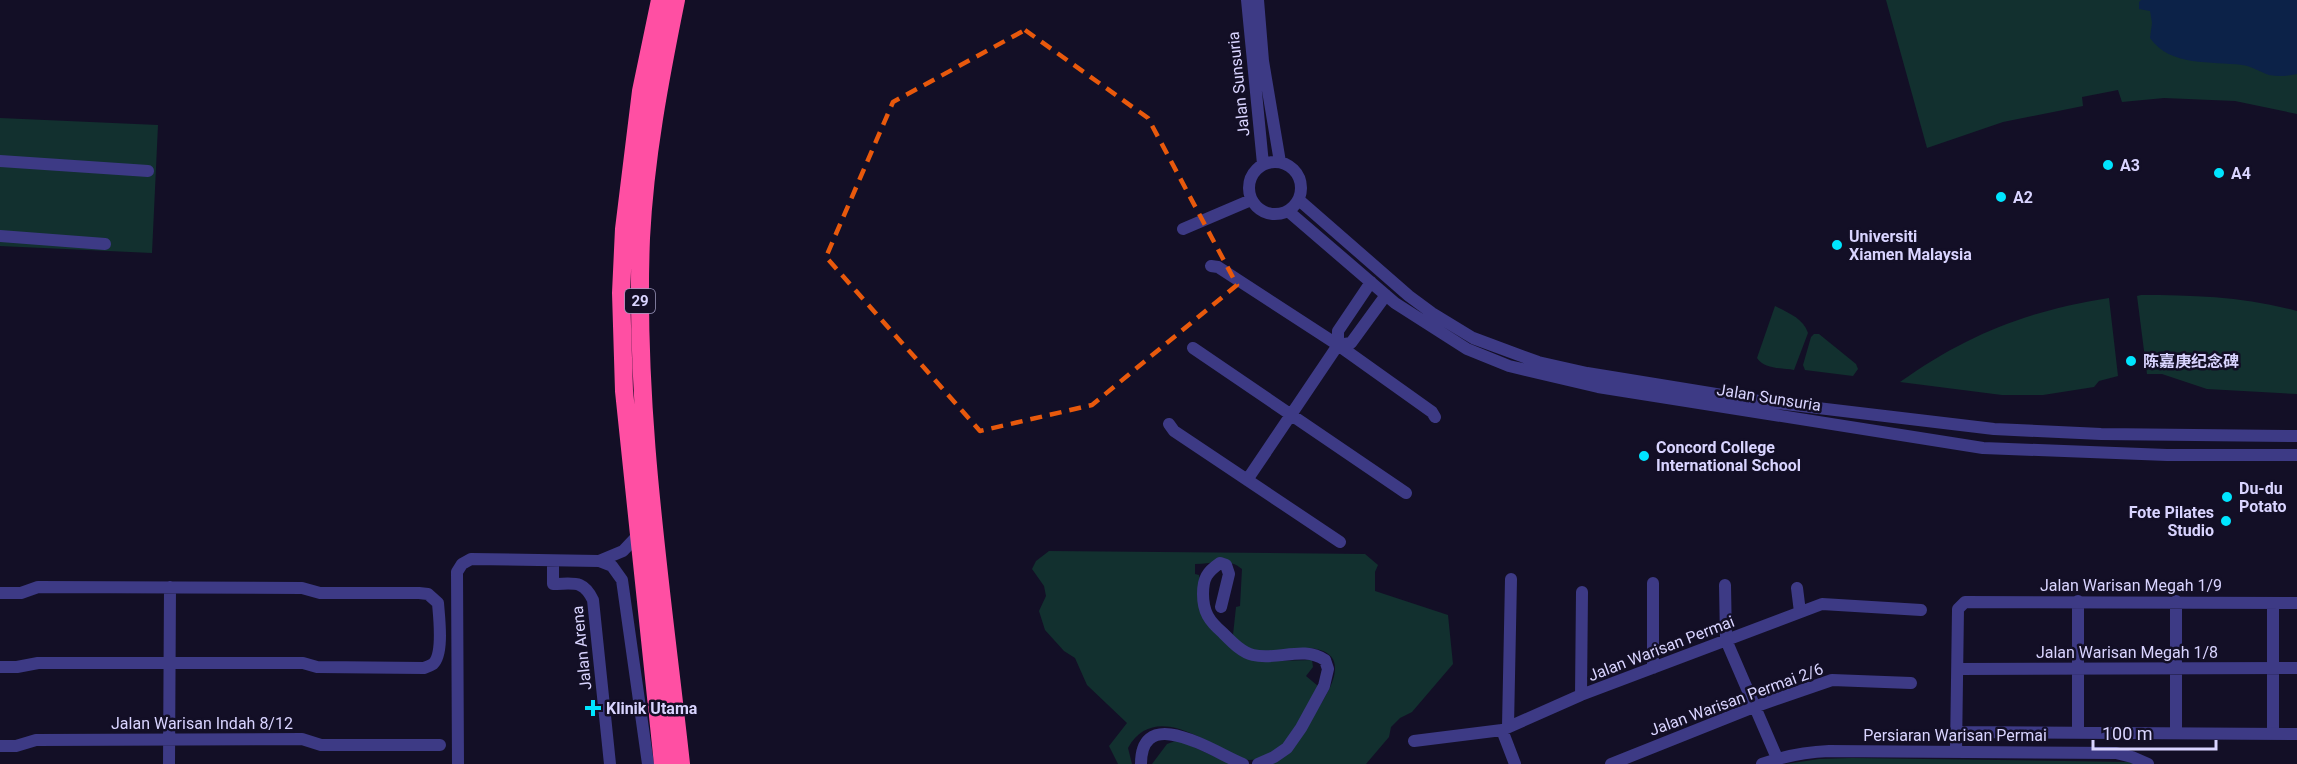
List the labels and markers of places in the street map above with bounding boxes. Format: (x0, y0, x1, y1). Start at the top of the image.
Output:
place label: A3 (2120, 156, 2140, 175)
marker: A3 (2101, 158, 2115, 172)
place label: A4 (2231, 164, 2251, 183)
marker: A4 (2212, 166, 2226, 180)
place label: A2 (2013, 188, 2033, 207)
marker: A2 (1994, 190, 2008, 204)
place label: Universiti Xiamen Malaysia (1849, 227, 1972, 264)
marker: Universiti Xiamen Malaysia (1830, 238, 1844, 252)
place label: 陈嘉庚纪念碑 (2143, 352, 2239, 371)
marker: 陈嘉庚纪念碑 (2124, 354, 2138, 368)
place label: Concord College International School (1656, 438, 1801, 475)
marker: Concord College International School (1637, 449, 1651, 463)
place label: Du-du Potato (2239, 479, 2286, 516)
marker: Du-du Potato (2220, 490, 2234, 504)
place label: Fote Pilates Studio (2129, 503, 2214, 540)
marker: Fote Pilates Studio (2219, 514, 2233, 528)
marker: Klinik Utama (584, 699, 602, 717)
place label: Klinik Utama (606, 699, 698, 718)

